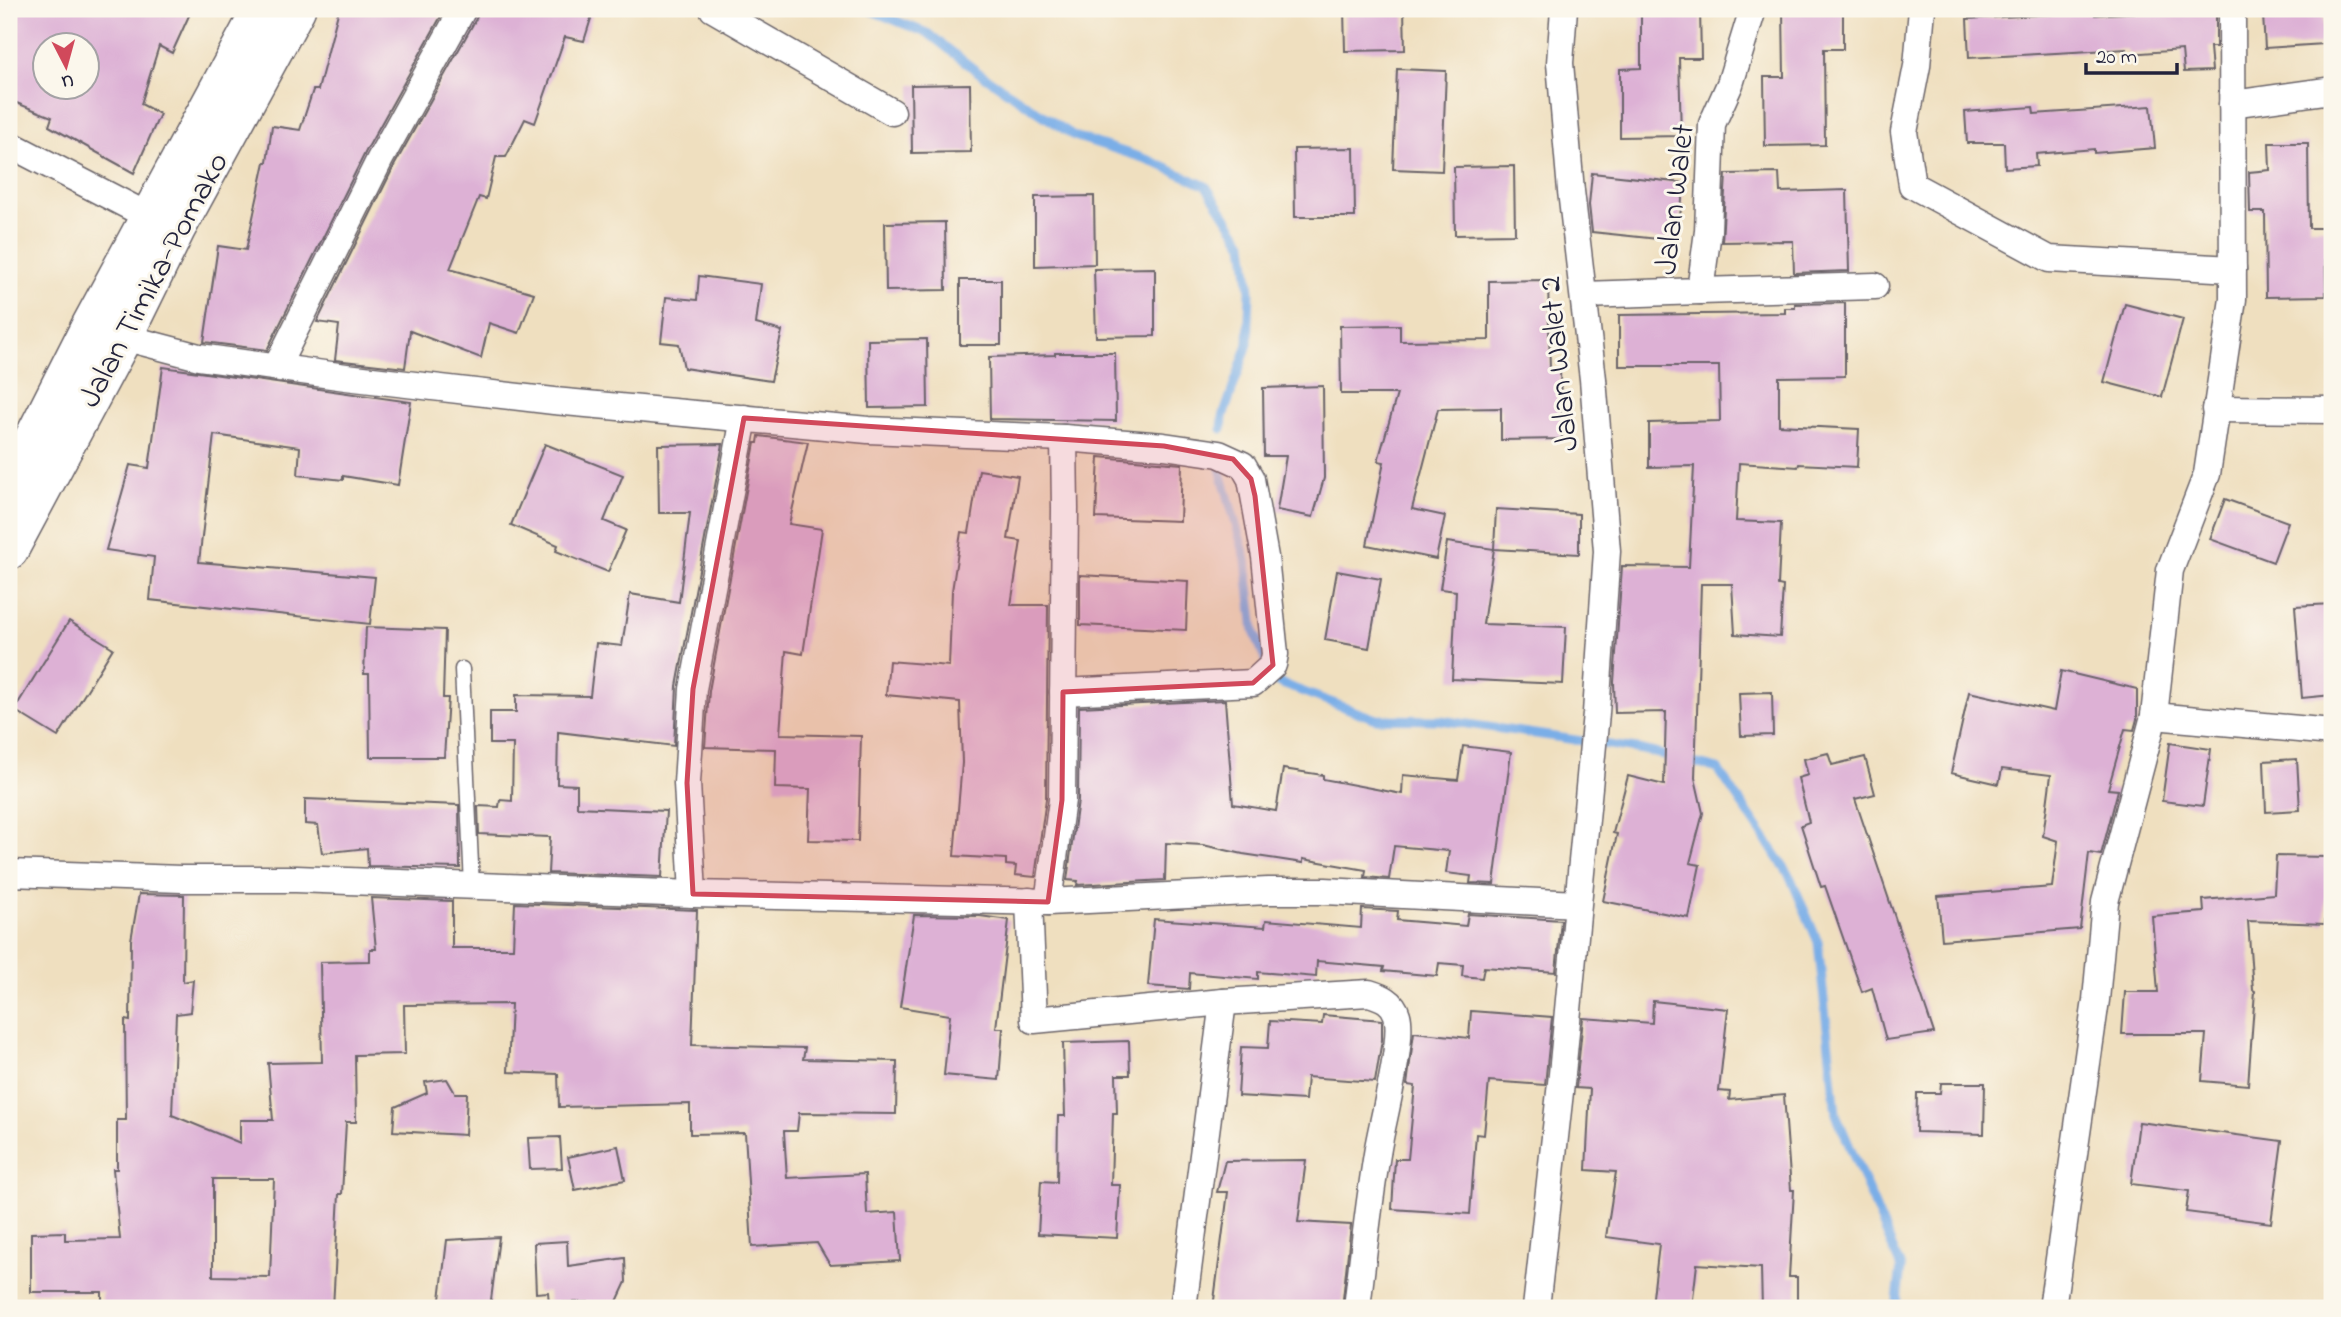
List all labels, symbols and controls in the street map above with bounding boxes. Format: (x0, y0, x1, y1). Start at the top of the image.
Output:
north arrow (32, 32, 102, 102)
scale bar (2086, 32, 2176, 76)
text: 20 m (2096, 43, 2137, 73)
text: U (60, 66, 75, 94)
street label: Jalan Walet (1644, 121, 1709, 278)
street label: Jalan Timika-Pomako (68, 145, 242, 417)
street label: Jalan Walet 2 (1528, 274, 1593, 453)

